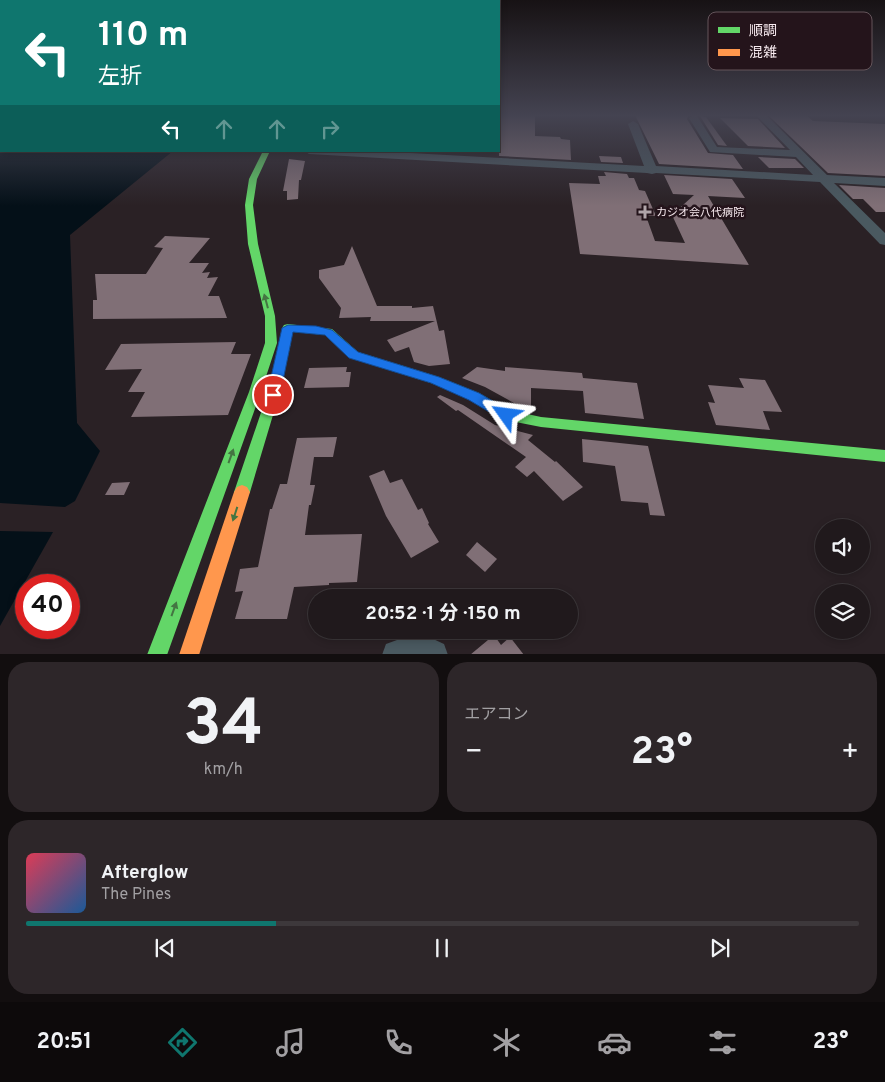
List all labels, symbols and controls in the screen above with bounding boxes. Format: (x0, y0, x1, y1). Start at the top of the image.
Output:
legend (708, 12, 872, 70)
text: 110 m (98, 14, 188, 58)
icon: left (15, 20, 80, 85)
text: 順調 (749, 23, 777, 40)
text: 混雑 (749, 44, 777, 62)
text: 左折 (98, 64, 142, 91)
icon: left (157, 115, 185, 143)
icon: ahead (210, 115, 238, 143)
icon: ahead (263, 115, 291, 143)
icon: right (316, 115, 344, 143)
marker: カジオ会八代病院 (638, 205, 652, 219)
place label: カジオ会八代病院 (656, 206, 744, 220)
one-way arrow (262, 294, 270, 309)
pin (252, 374, 294, 416)
icon: arrive (259, 381, 287, 409)
position arrow (479, 388, 531, 440)
one-way arrow (228, 449, 235, 464)
one-way arrow (230, 506, 238, 521)
map controls (815, 519, 870, 639)
button: sound (815, 519, 870, 574)
speed limit sign: 40 (15, 574, 80, 639)
button: layers (815, 584, 870, 639)
one-way arrow (170, 601, 178, 616)
text: 20:52 · 1 分 · 150 m (365, 602, 521, 626)
text: 34 (183, 686, 264, 768)
text: エアコン (465, 705, 529, 725)
text: 23° (631, 729, 693, 778)
text: − (465, 735, 483, 771)
text: + (841, 735, 859, 771)
text: km/h (204, 760, 243, 780)
text: Afterglow (101, 861, 189, 885)
text: The Pines (101, 885, 171, 905)
icon: previous (151, 934, 179, 962)
icon: pause (428, 934, 456, 962)
icon: next (706, 934, 734, 962)
icon: directions (165, 1025, 200, 1060)
icon: music (273, 1025, 308, 1060)
icon: phone (381, 1025, 416, 1060)
icon: climate (489, 1025, 524, 1060)
icon: car (597, 1025, 632, 1060)
icon: filters (705, 1025, 740, 1060)
text: 20:51 (36, 1029, 92, 1056)
text: 23° (813, 1029, 848, 1056)

